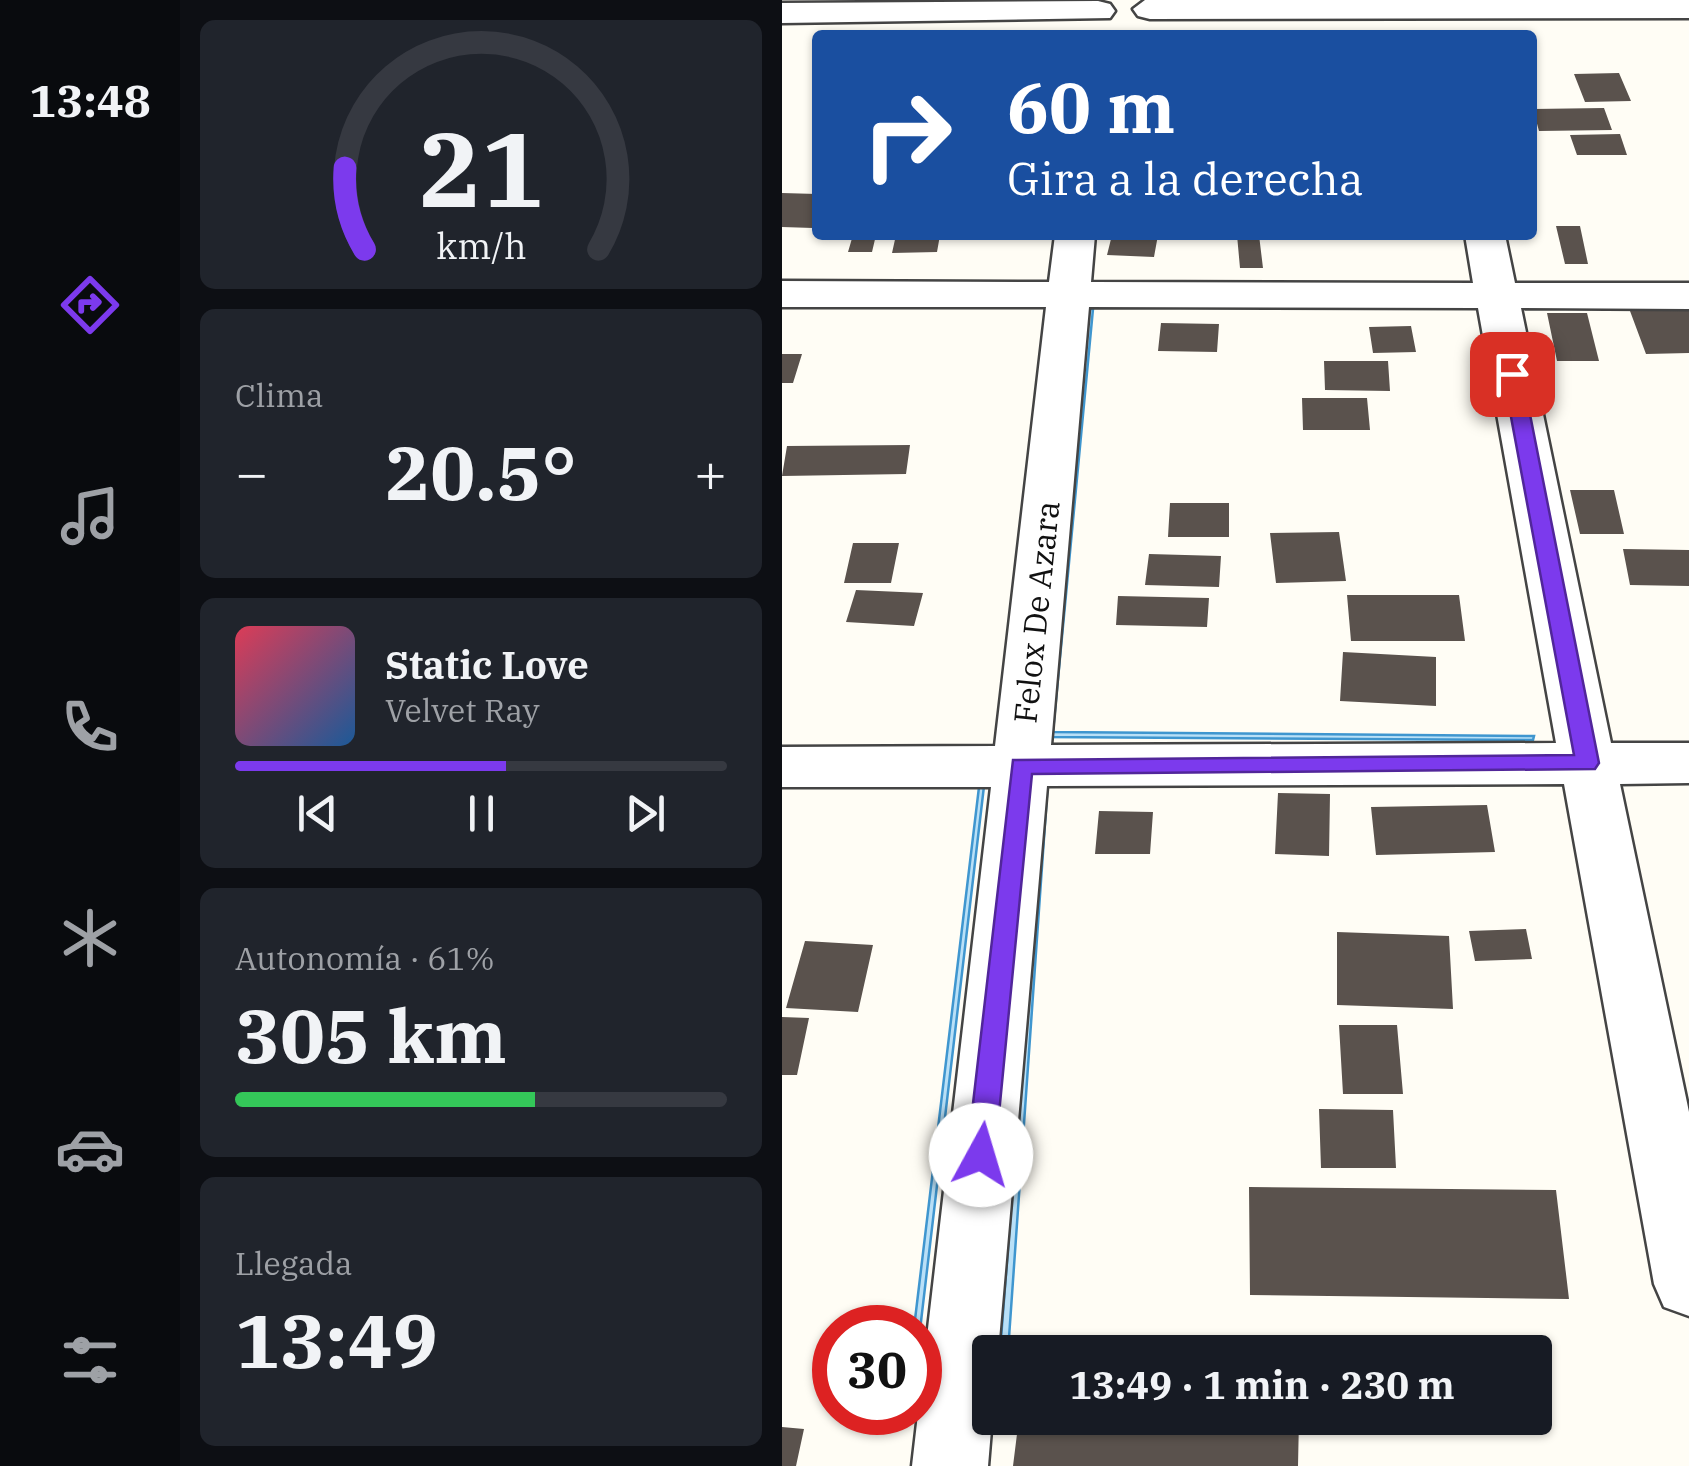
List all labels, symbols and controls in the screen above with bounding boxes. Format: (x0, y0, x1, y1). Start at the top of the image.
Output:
text: 60 m (1007, 61, 1175, 152)
icon: right (842, 70, 972, 200)
text: 13:48 (29, 71, 151, 129)
text: 21 (419, 100, 543, 236)
text: Gira a la derecha (1007, 149, 1364, 207)
text: km/h (436, 222, 526, 269)
icon: directions (55, 270, 125, 340)
pin (1470, 332, 1555, 417)
icon: arrive (1485, 347, 1540, 402)
text: Clima (235, 374, 323, 416)
text: 20.5° (385, 423, 577, 521)
text: − (235, 437, 268, 508)
text: + (694, 437, 727, 508)
icon: music (55, 481, 125, 551)
street label: Felox De Azara (1003, 499, 1069, 725)
text: Static Love (385, 640, 589, 689)
text: Velvet Ray (385, 689, 540, 731)
icon: phone (55, 692, 125, 762)
icon: previous (290, 786, 345, 841)
icon: pause (454, 786, 509, 841)
icon: next (618, 786, 673, 841)
icon: climate (55, 903, 125, 973)
text: Autonomía · 61% (235, 937, 495, 979)
text: 305 km (235, 986, 507, 1084)
position arrow (929, 1103, 1033, 1207)
icon: car (55, 1114, 125, 1184)
text: Llegada (235, 1242, 352, 1284)
text: 13:49 (235, 1291, 438, 1389)
speed limit sign: 30 (812, 1305, 942, 1435)
icon: filters (55, 1325, 125, 1395)
text: 13:49 · 1 min · 230 m (1069, 1360, 1455, 1409)

